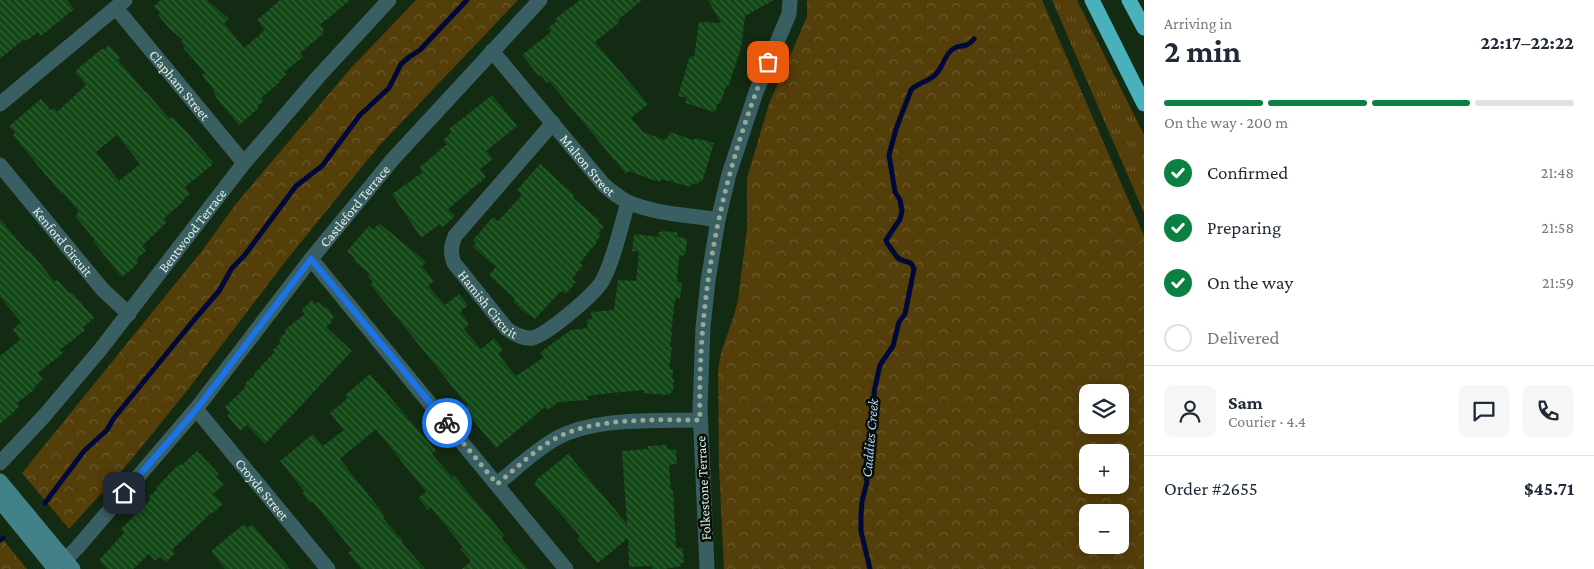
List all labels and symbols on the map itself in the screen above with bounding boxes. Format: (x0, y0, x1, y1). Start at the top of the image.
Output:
pin (747, 41, 789, 83)
street label: Clapham Street (146, 47, 214, 124)
street label: Malton Street (557, 131, 619, 200)
street label: Castleford Terrace (316, 161, 393, 250)
street label: Bentwood Terrace (155, 185, 229, 275)
street label: Kenford Circuit (30, 203, 97, 280)
street label: Hamish Circuit (455, 267, 521, 342)
water label: Caddies Creek (859, 397, 882, 478)
courier (422, 398, 472, 448)
street label: Folkestone Terrace (692, 435, 714, 541)
street label: Croyde Street (232, 455, 293, 524)
pin (103, 472, 145, 514)

